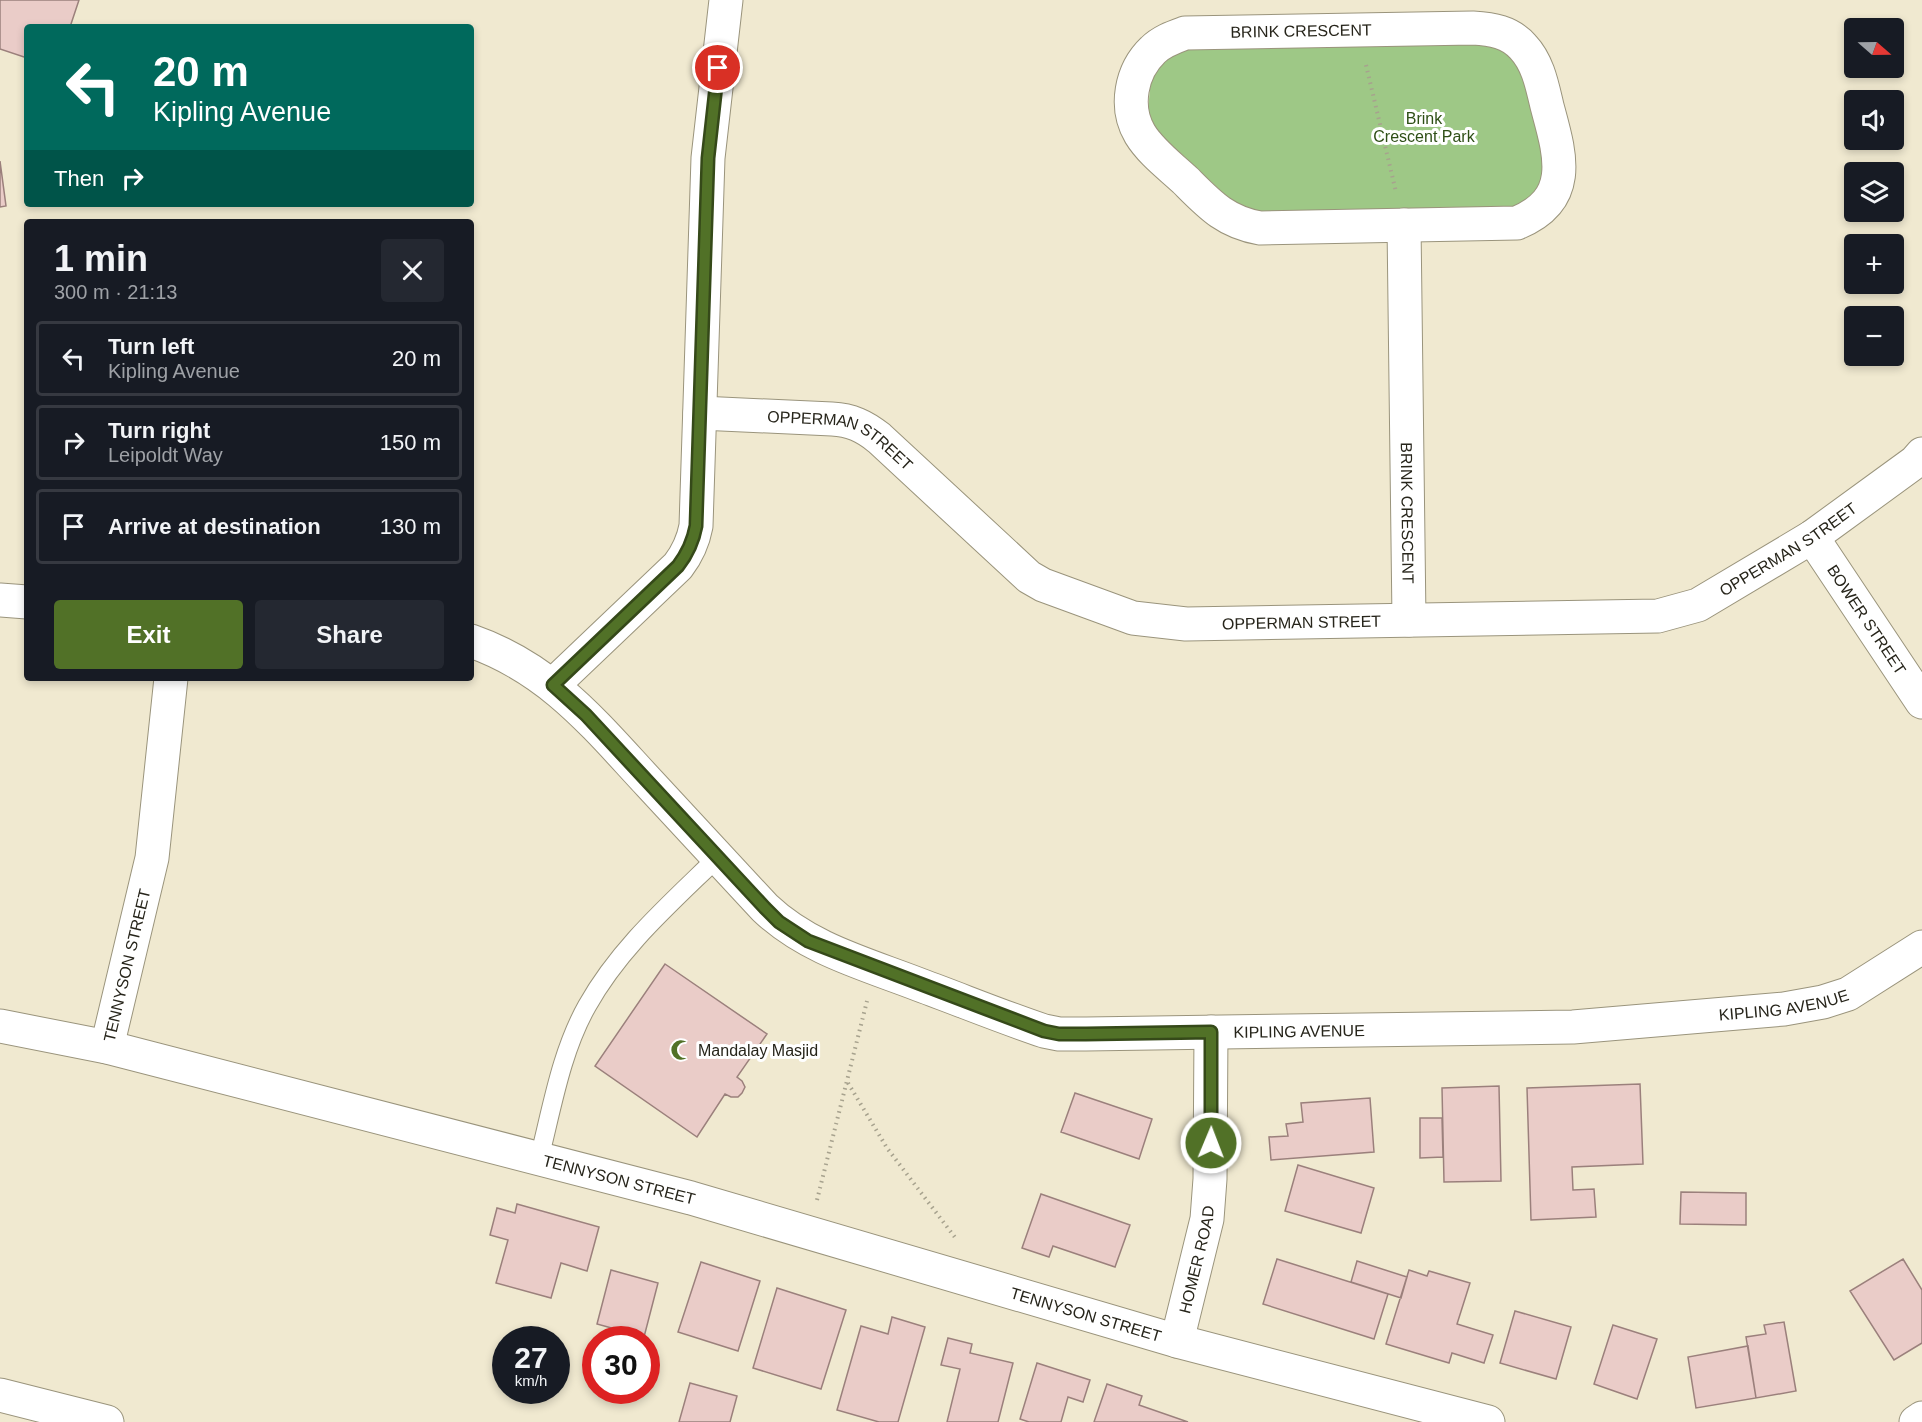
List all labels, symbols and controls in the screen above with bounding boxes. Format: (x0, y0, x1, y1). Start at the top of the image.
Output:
north arrow (1844, 18, 1904, 78)
map controls (1844, 18, 1904, 366)
street label: BRINK CRESCENT (1230, 21, 1372, 41)
pin (692, 42, 743, 93)
icon: left (54, 48, 132, 126)
text: 20 m (153, 48, 249, 95)
icon: arrive (701, 51, 734, 84)
button: sound (1844, 90, 1904, 150)
text: Kipling Avenue (153, 97, 331, 127)
park label: Brink Crescent Park (1373, 110, 1476, 145)
icon: right (116, 162, 149, 195)
button: layers (1844, 162, 1904, 222)
text: Then (54, 166, 104, 191)
button: + (1844, 234, 1904, 294)
text: 1 min (54, 238, 148, 279)
button: close (381, 239, 444, 302)
text: 300 m · 21:13 (54, 281, 177, 303)
button: − (1844, 306, 1904, 366)
text: Turn left (108, 334, 194, 359)
icon: left (57, 342, 90, 375)
text: 20 m (392, 346, 441, 371)
text: Kipling Avenue (108, 360, 240, 382)
street label: OPPERMAN STREET (767, 408, 916, 474)
text: Turn right (108, 418, 210, 443)
icon: right (57, 426, 90, 459)
text: 150 m (380, 430, 441, 455)
street label: BRINK CRESCENT (1398, 442, 1417, 584)
text: Leipoldt Way (108, 444, 223, 466)
street label: OPPERMAN STREET (1716, 499, 1860, 599)
icon: arrive (57, 510, 90, 543)
text: Arrive at destination (108, 514, 321, 539)
text: 130 m (380, 514, 441, 539)
street label: BOWER STREET (1824, 561, 1910, 678)
button: Exit (54, 600, 243, 669)
button: Share (255, 600, 444, 669)
street label: OPPERMAN STREET (1222, 612, 1381, 632)
street label: TENNYSON STREET (100, 887, 153, 1043)
street label: KIPLING AVENUE (1718, 986, 1851, 1023)
street label: KIPLING AVENUE (1233, 1021, 1365, 1040)
mosque icon: Mandalay Masjid (669, 1038, 693, 1062)
place label: Mandalay Masjid (698, 1042, 818, 1059)
position arrow (1179, 1111, 1243, 1175)
street label: TENNYSON STREET (541, 1152, 697, 1207)
street label: HOMER ROAD (1176, 1205, 1216, 1315)
street label: TENNYSON STREET (1009, 1284, 1164, 1345)
speed limit sign: 30 (582, 1326, 660, 1404)
text: 27 (514, 1341, 548, 1374)
text: km/h (515, 1372, 547, 1389)

